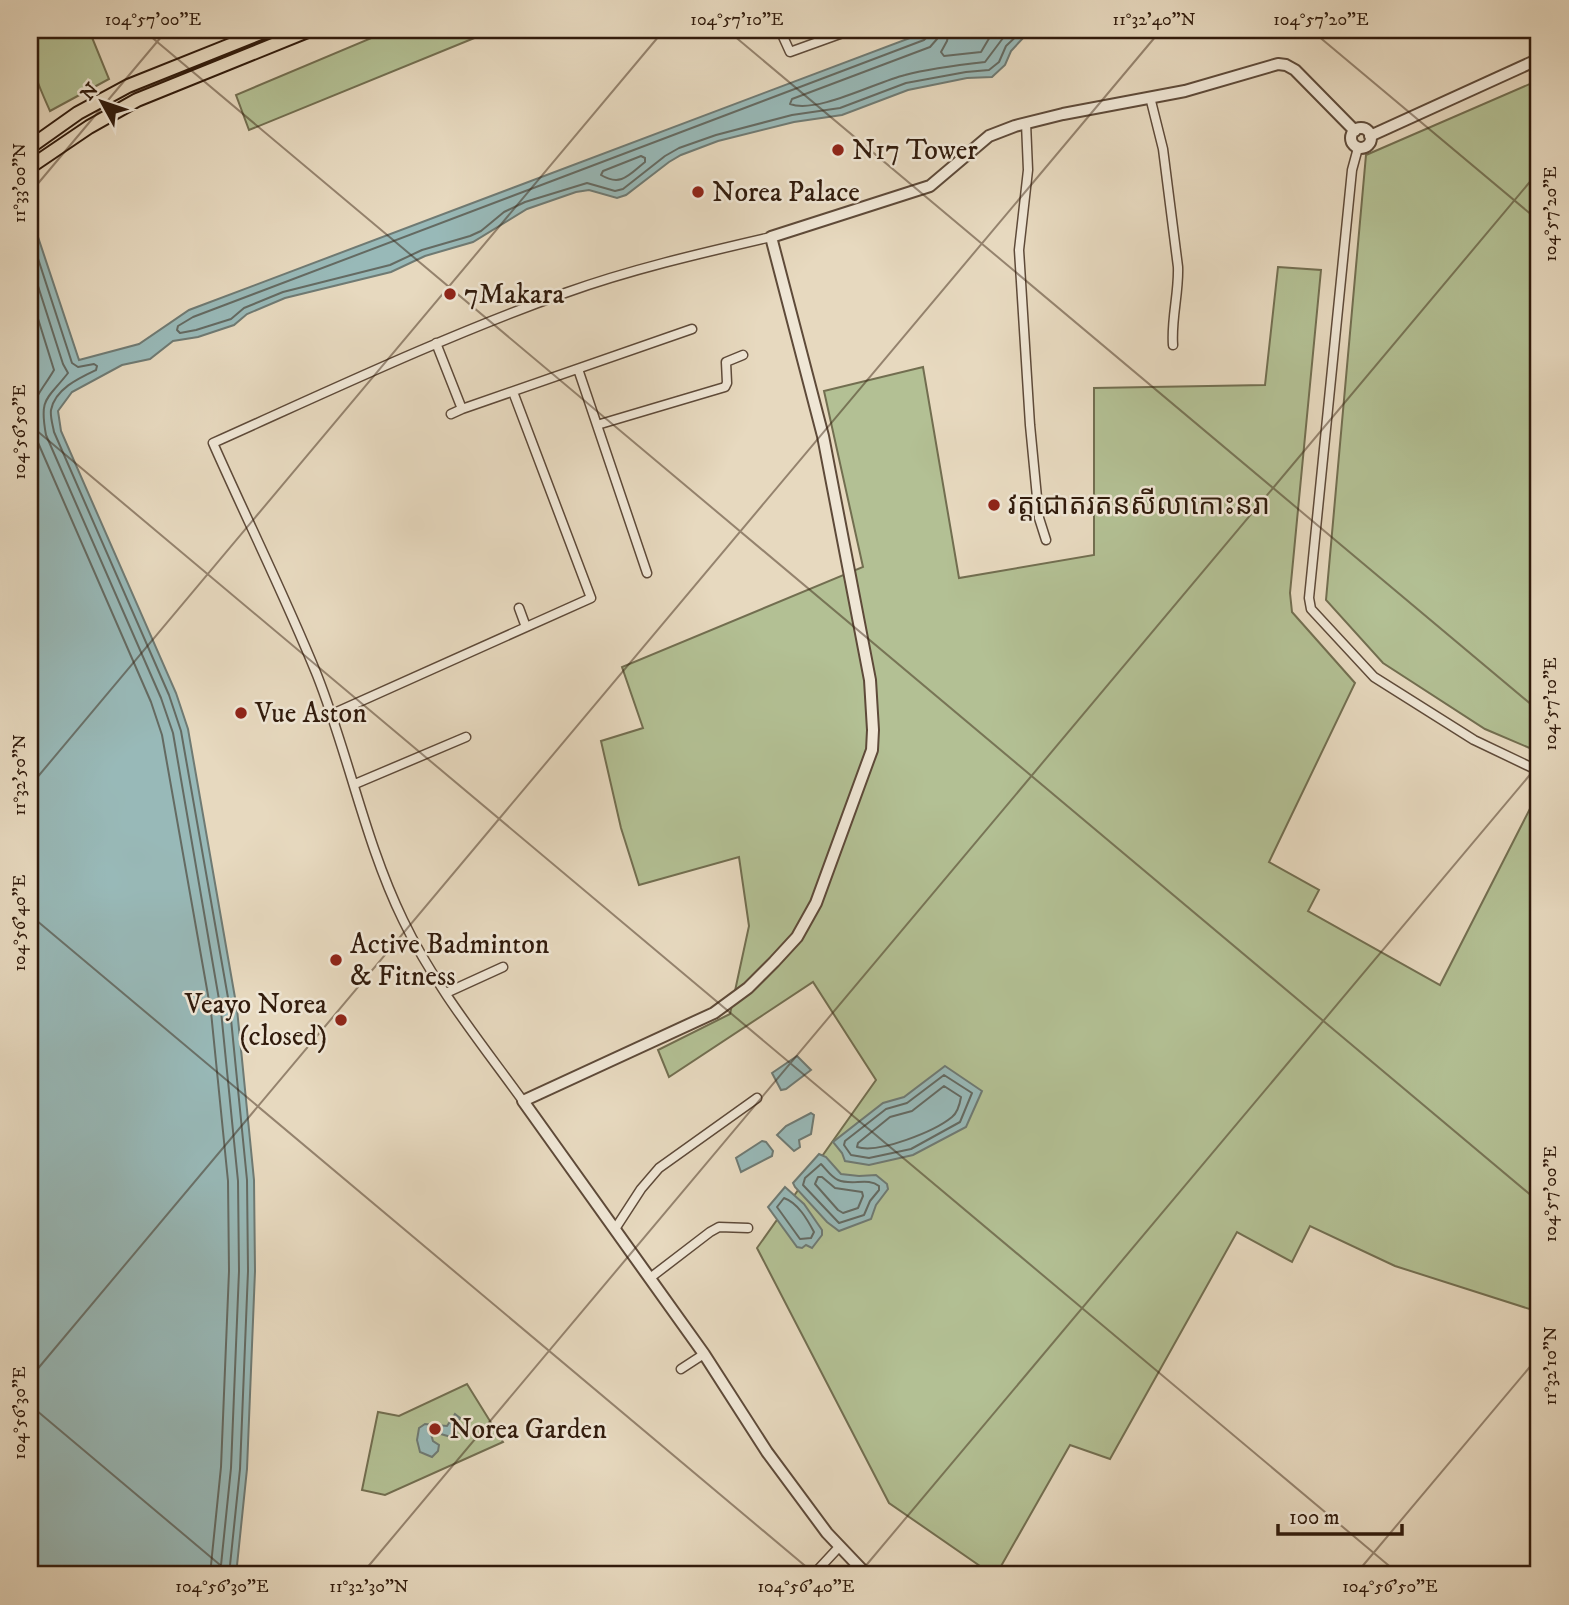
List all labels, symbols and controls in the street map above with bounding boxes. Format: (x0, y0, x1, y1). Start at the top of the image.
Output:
text: 104°57'00"E (105, 9, 201, 31)
text: 104°57'10"E (690, 9, 784, 31)
text: 11°32'40"N (1113, 9, 1196, 31)
text: 104°57'20"E (1273, 9, 1369, 31)
north arrow (66, 66, 136, 136)
text: N (76, 78, 104, 105)
place label: N17 Tower (852, 133, 978, 168)
marker: N17 Tower (830, 142, 846, 158)
text: 11°33'00"N (9, 143, 31, 223)
text: 104°57'20"E (1540, 166, 1562, 262)
place label: Norea Palace (712, 175, 860, 210)
marker: Norea Palace (690, 184, 706, 200)
place label: 7Makara (464, 277, 564, 312)
marker: 7Makara (442, 286, 458, 302)
text: 104°56'50"E (9, 384, 31, 480)
place label: វត្តជោតរតនសីលាកោះនរា (1008, 487, 1270, 523)
marker: វត្តជោតរតនសីលាកោះនរា (986, 497, 1002, 513)
text: 104°57'10"E (1540, 657, 1562, 751)
place label: Vue Aston (254, 696, 367, 731)
marker: Vue Aston (233, 705, 249, 721)
text: 11°32'50"N (9, 734, 31, 816)
text: 104°56'40"E (9, 874, 31, 971)
place label: Active Badminton & Fitness (350, 927, 550, 994)
marker: Active Badminton & Fitness (328, 952, 344, 968)
place label: Veayo Norea (closed) (184, 987, 327, 1054)
marker: Veayo Norea (closed) (333, 1012, 349, 1028)
text: 104°57'00"E (1540, 1146, 1562, 1242)
text: 11°32'10"N (1540, 1326, 1562, 1406)
text: 104°56'30"E (9, 1366, 31, 1460)
place label: Norea Garden (449, 1412, 607, 1447)
marker: Norea Garden (427, 1421, 443, 1437)
scale bar (1278, 1493, 1403, 1537)
text: 100 m (1289, 1505, 1340, 1531)
text: 104°56'30"E (175, 1576, 269, 1598)
text: 11°32'30"N (329, 1576, 409, 1598)
text: 104°56'40"E (758, 1576, 855, 1598)
text: 104°56'50"E (1342, 1576, 1438, 1598)

